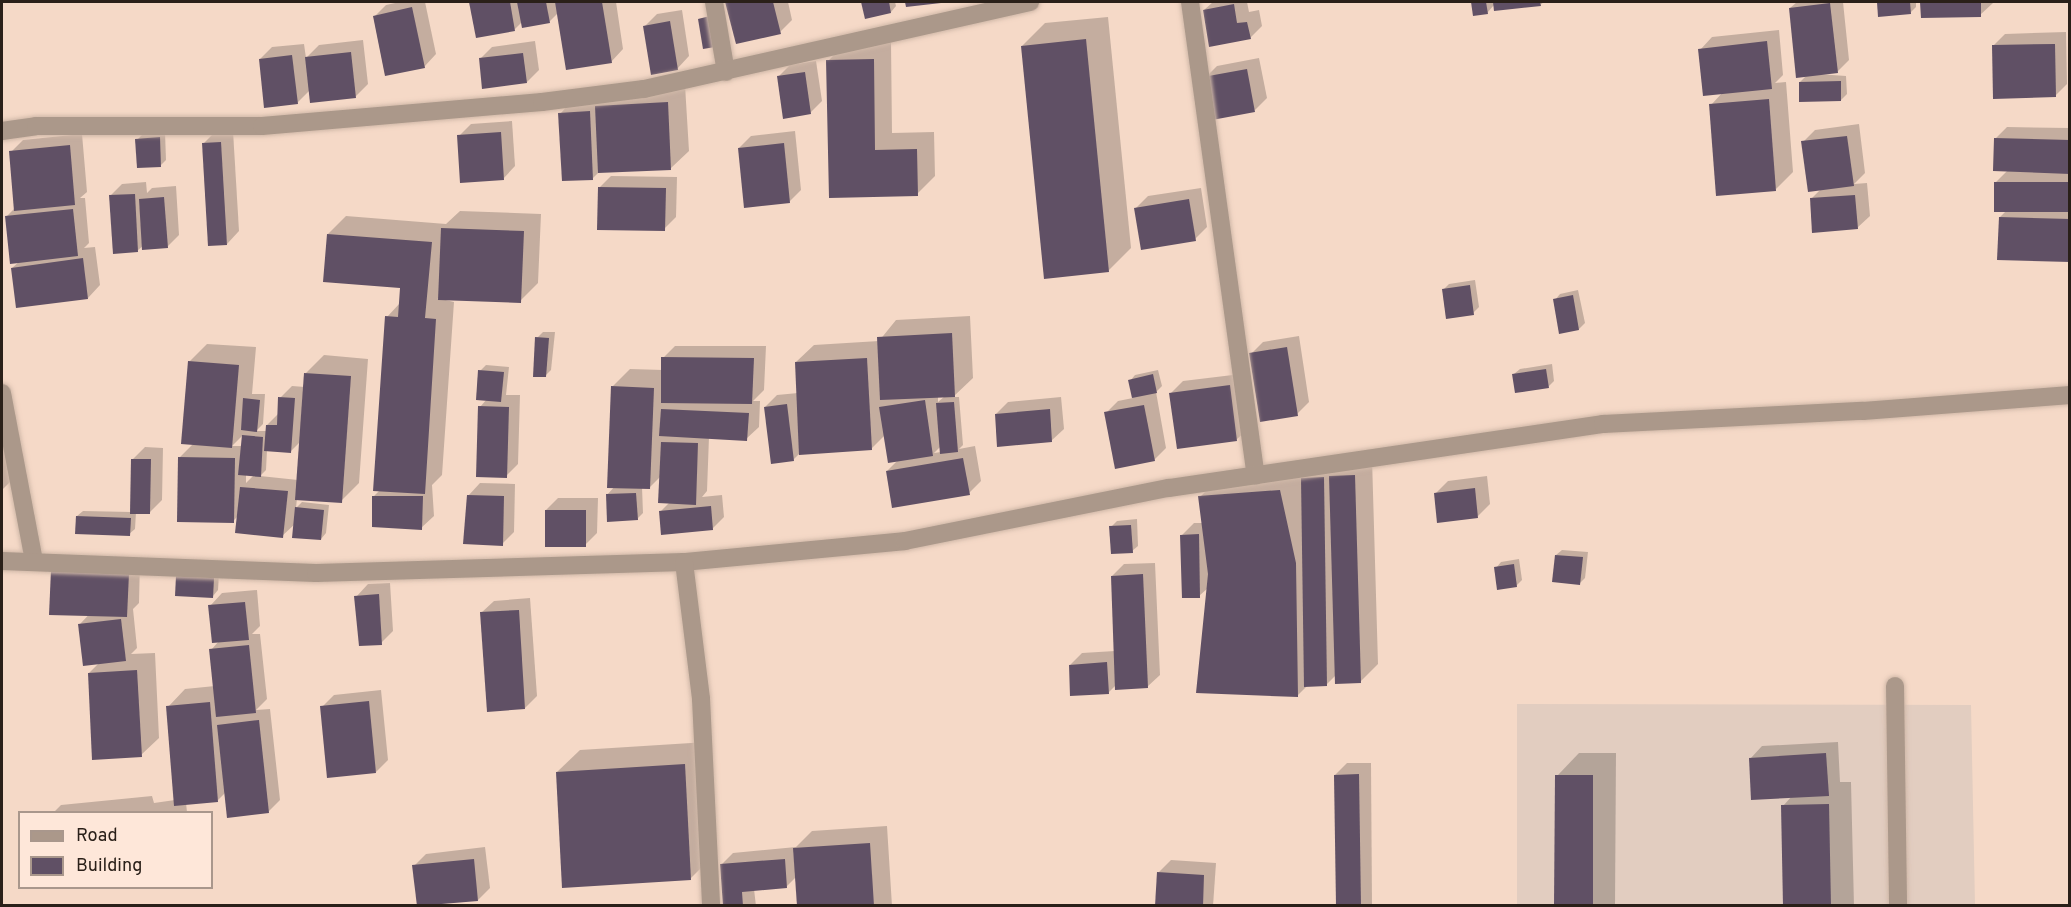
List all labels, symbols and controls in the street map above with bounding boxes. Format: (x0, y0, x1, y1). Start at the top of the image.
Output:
legend (18, 811, 213, 889)
text: Road (76, 825, 118, 848)
text: Building (76, 855, 142, 878)

